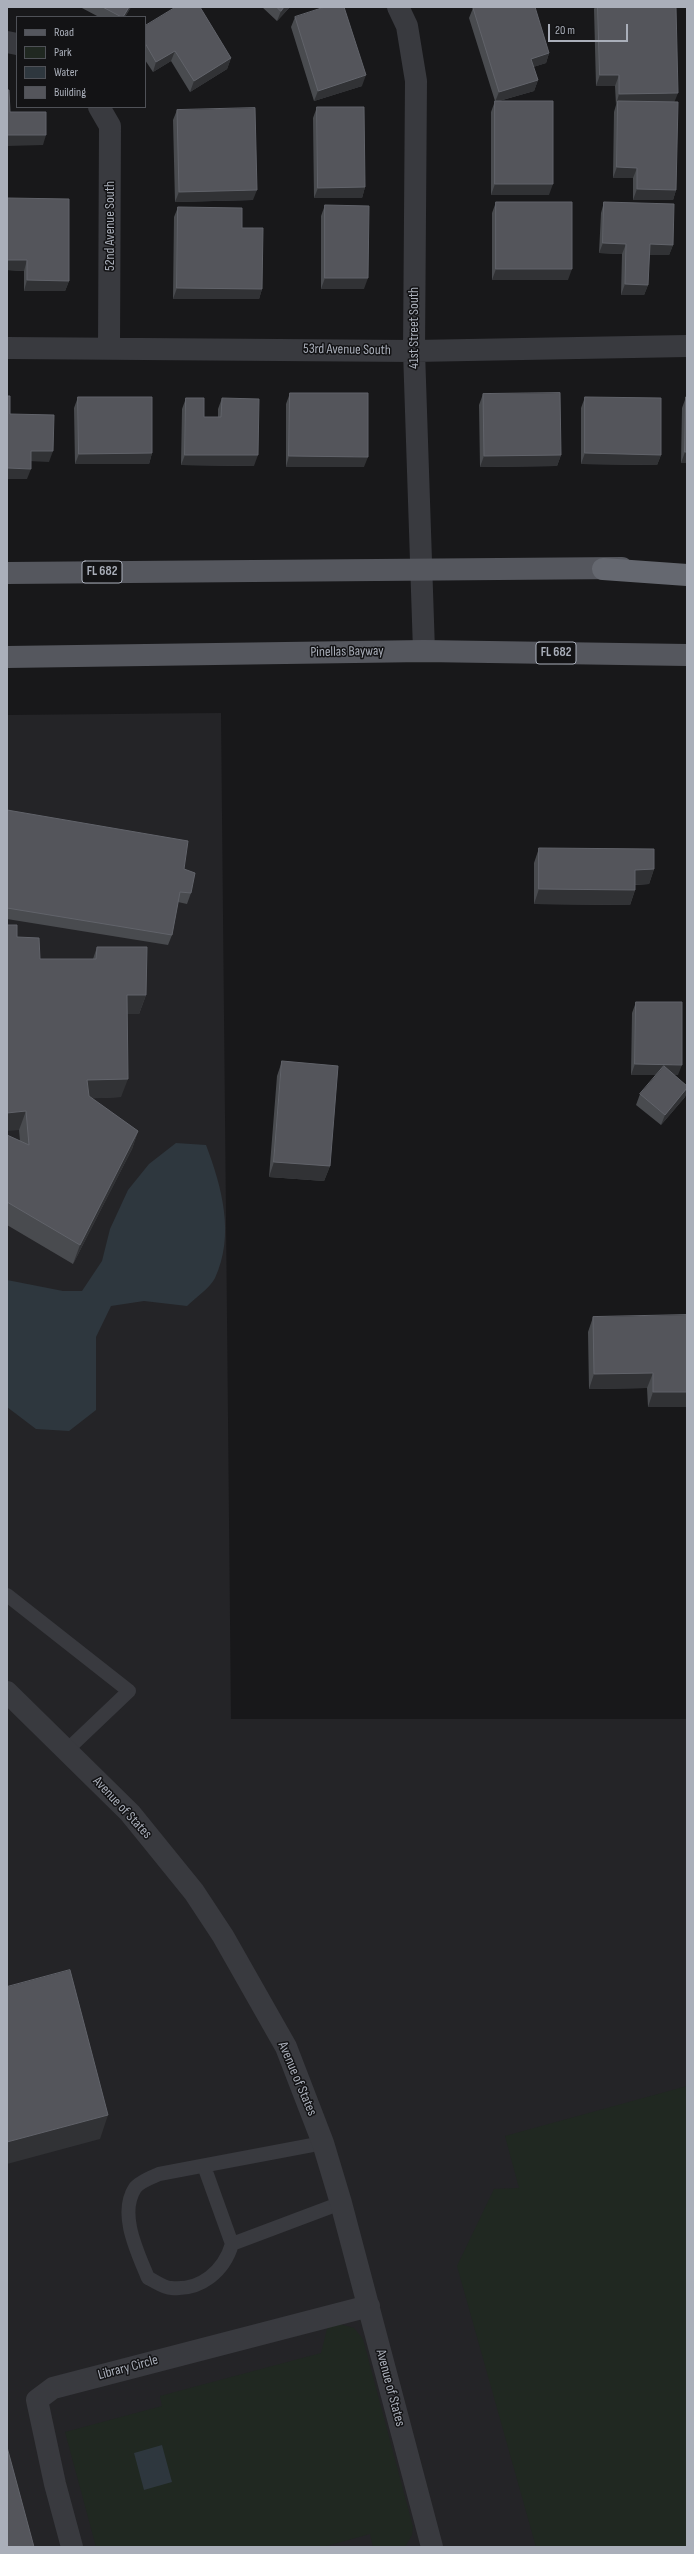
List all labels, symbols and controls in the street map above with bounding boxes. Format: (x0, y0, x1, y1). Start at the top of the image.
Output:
legend (16, 16, 146, 108)
scale bar (550, 16, 630, 42)
text: 20 m (555, 23, 575, 38)
text: Road (54, 25, 74, 40)
text: Park (54, 45, 72, 60)
text: Water (54, 65, 78, 80)
text: Building (54, 85, 86, 100)
street label: 52nd Avenue South (102, 181, 118, 271)
street label: 41st Street South (406, 287, 422, 369)
street label: 53rd Avenue South (303, 341, 391, 359)
road number: FL 682 (82, 561, 122, 583)
road number: FL 682 (536, 642, 576, 664)
street label: Pinellas Bayway (310, 643, 384, 661)
street label: Avenue of States (89, 1773, 155, 1843)
street label: Avenue of States (274, 2039, 320, 2119)
street label: Avenue of States (372, 2348, 408, 2428)
street label: Library Circle (96, 2352, 160, 2384)

